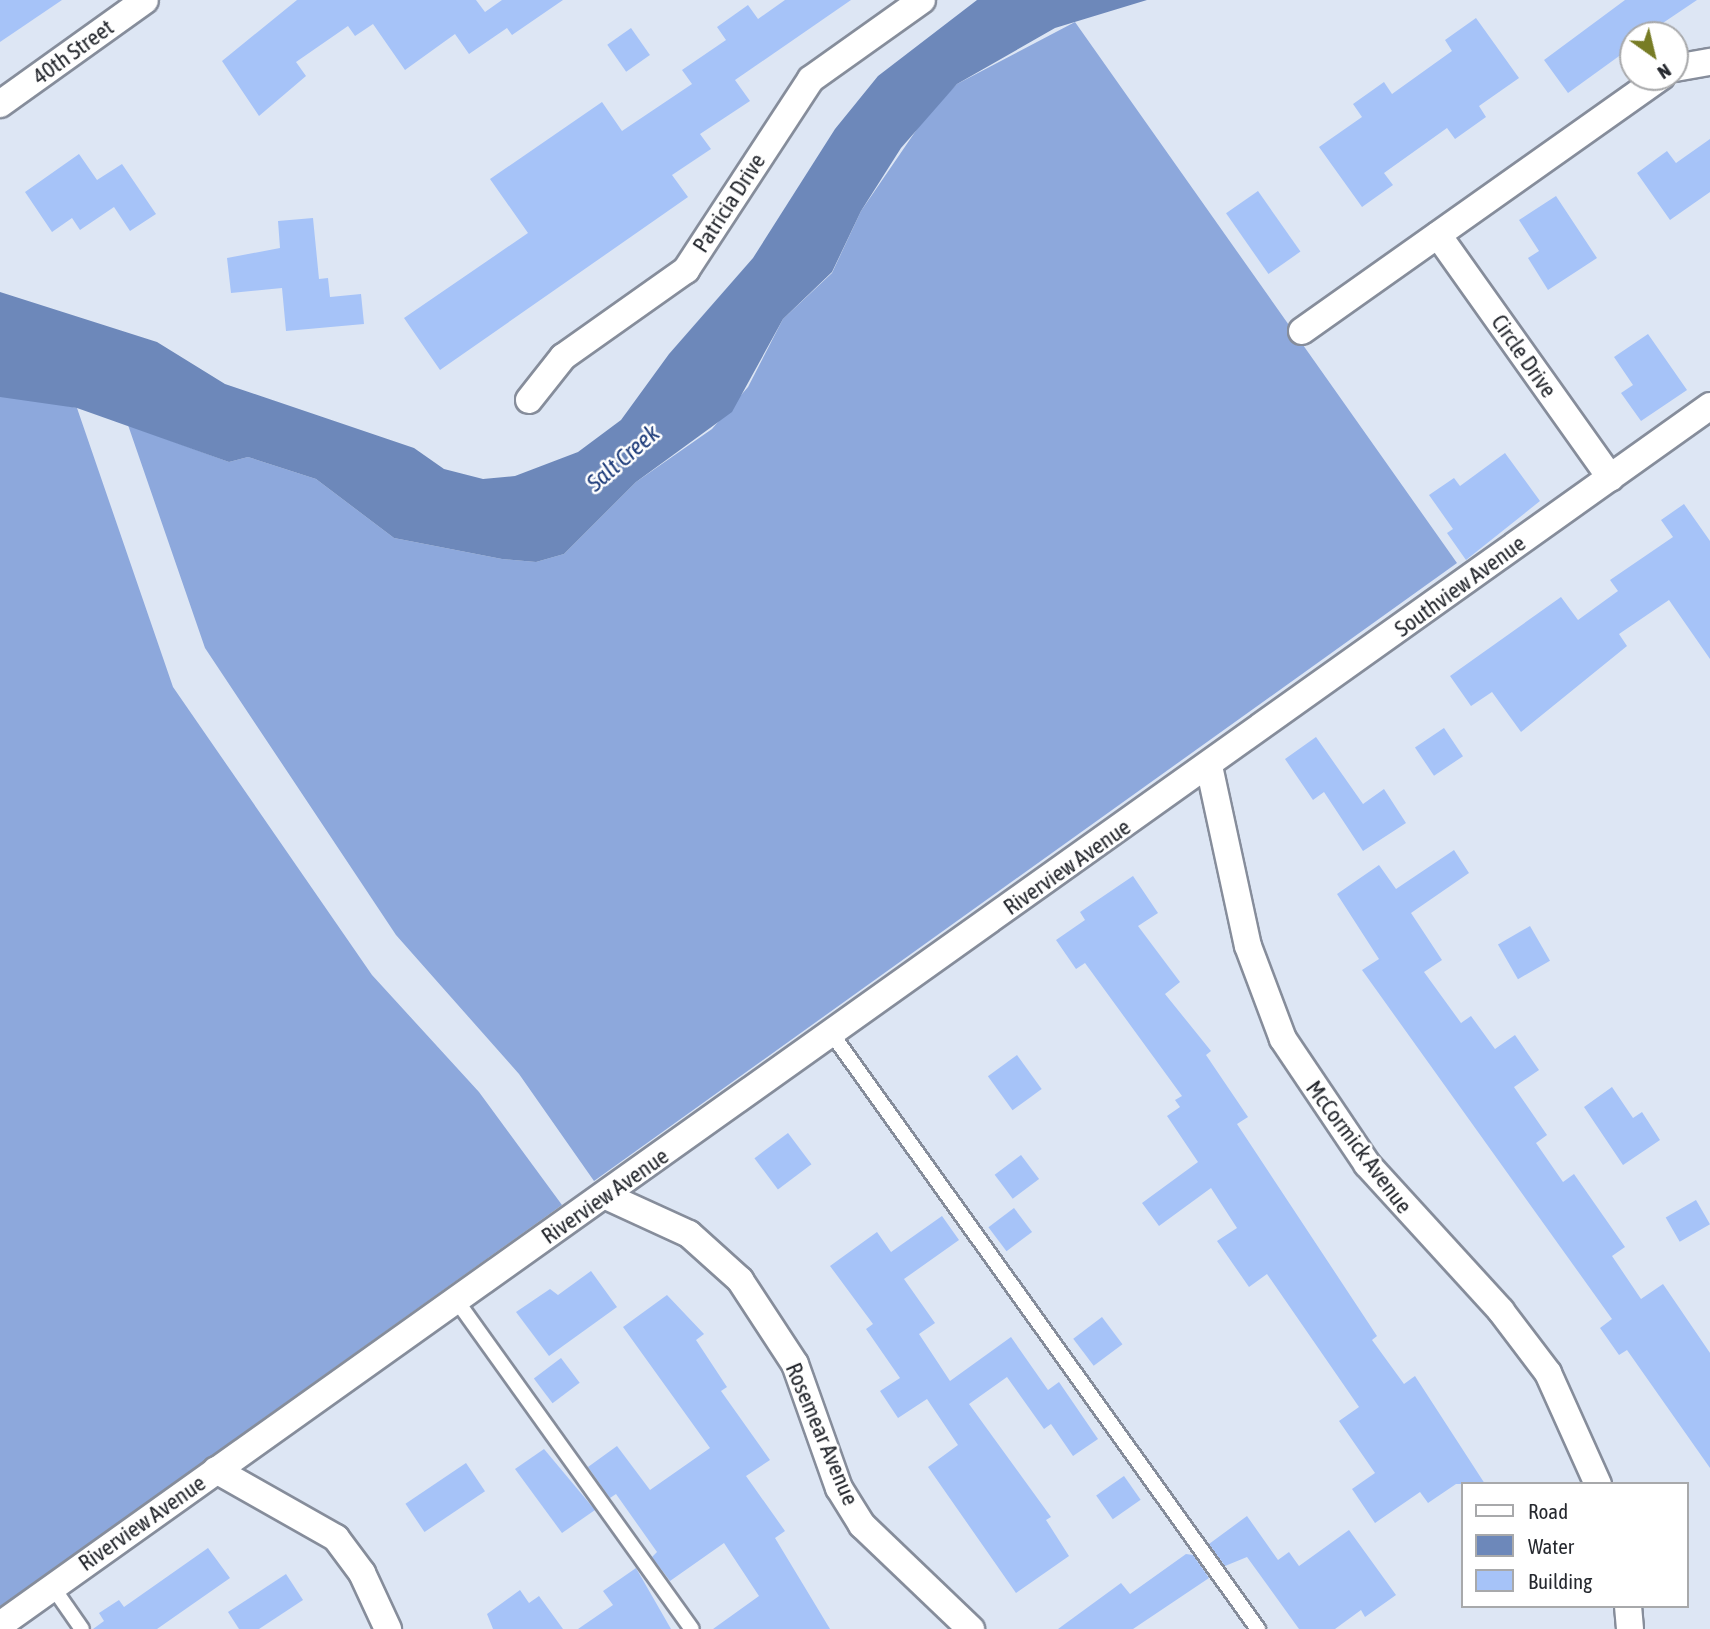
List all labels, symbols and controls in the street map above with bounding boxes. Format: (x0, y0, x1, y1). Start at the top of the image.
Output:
street label: 40th Street (27, 14, 119, 90)
north arrow (1619, 21, 1689, 91)
text: N (1654, 59, 1675, 84)
street label: Patricia Drive (687, 148, 771, 258)
street label: Circle Drive (1485, 309, 1563, 403)
water label: Salt Creek (581, 419, 665, 497)
street label: Southview Avenue (1389, 529, 1531, 643)
street label: Riverview Avenue (998, 813, 1136, 921)
street label: McCormick Avenue (1300, 1075, 1418, 1219)
street label: Riverview Avenue (536, 1142, 674, 1250)
street label: Rosemear Avenue (780, 1359, 864, 1509)
street label: Riverview Avenue (73, 1469, 211, 1577)
legend (1462, 1482, 1689, 1608)
text: Road (1528, 1499, 1568, 1523)
text: Water (1528, 1534, 1574, 1558)
text: Building (1528, 1569, 1592, 1593)

